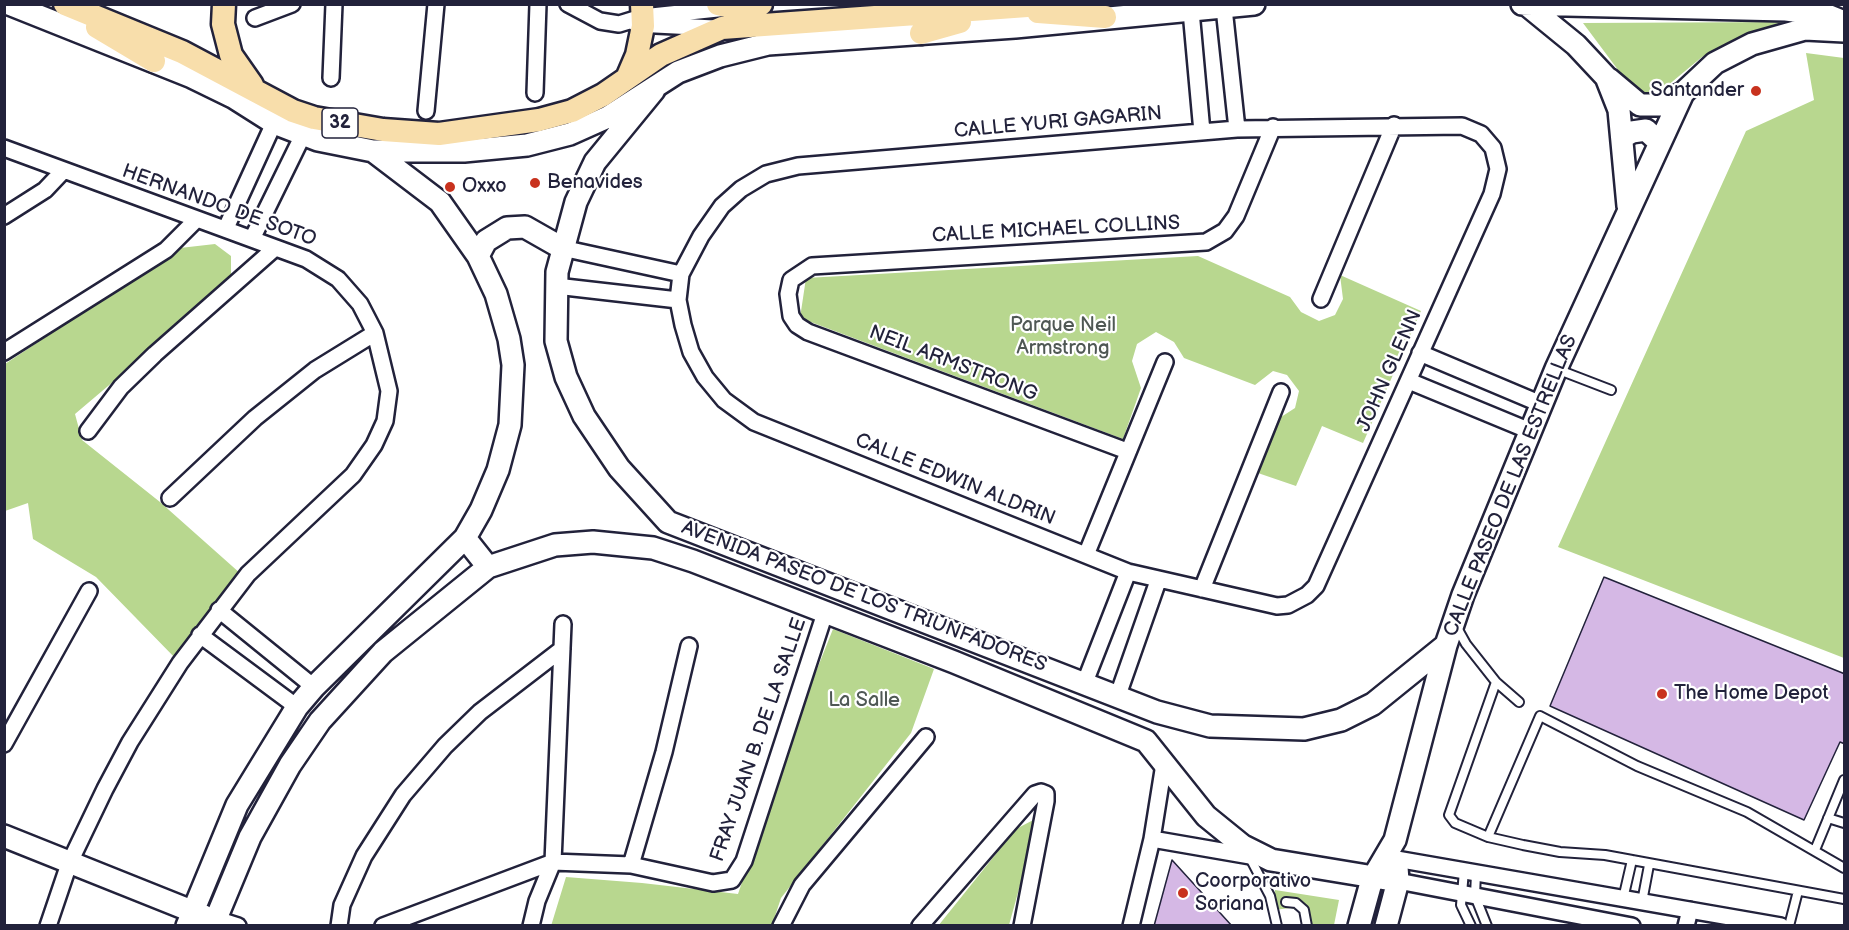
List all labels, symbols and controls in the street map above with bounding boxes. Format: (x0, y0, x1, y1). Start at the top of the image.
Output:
place label: Santander (1651, 79, 1744, 103)
marker: Santander (1749, 84, 1763, 98)
street label: CALLE YURI GAGARIN (953, 102, 1163, 144)
road number: 32 (322, 108, 358, 138)
street label: HERNANDO DE SOTO (119, 160, 319, 252)
place label: Benavides (547, 171, 643, 195)
place label: Oxxo (462, 175, 507, 199)
marker: Benavides (528, 176, 542, 190)
marker: Oxxo (443, 180, 457, 194)
street label: CALLE MICHAEL COLLINS (931, 212, 1181, 248)
street label: JOHN GLENN (1352, 306, 1428, 436)
park label: Parque Neil Armstrong (1010, 314, 1116, 361)
street label: NEIL ARMSTRONG (865, 321, 1041, 407)
street label: CALLE PASEO DE LAS ESTRELLAS (1439, 332, 1583, 640)
street label: CALLE EDWIN ALDRIN (851, 429, 1059, 531)
street label: AVENIDA PASEO DE LOS TRIUNFADORES (678, 516, 1050, 678)
street label: FRAY JUAN B. DE LA SALLE (706, 615, 812, 865)
place label: The Home Depot (1674, 682, 1829, 706)
marker: The Home Depot (1655, 687, 1669, 701)
park label: La Salle (828, 689, 900, 713)
place label: Coorporativo Soriana (1195, 870, 1311, 917)
marker: Coorporativo Soriana (1176, 886, 1190, 900)

